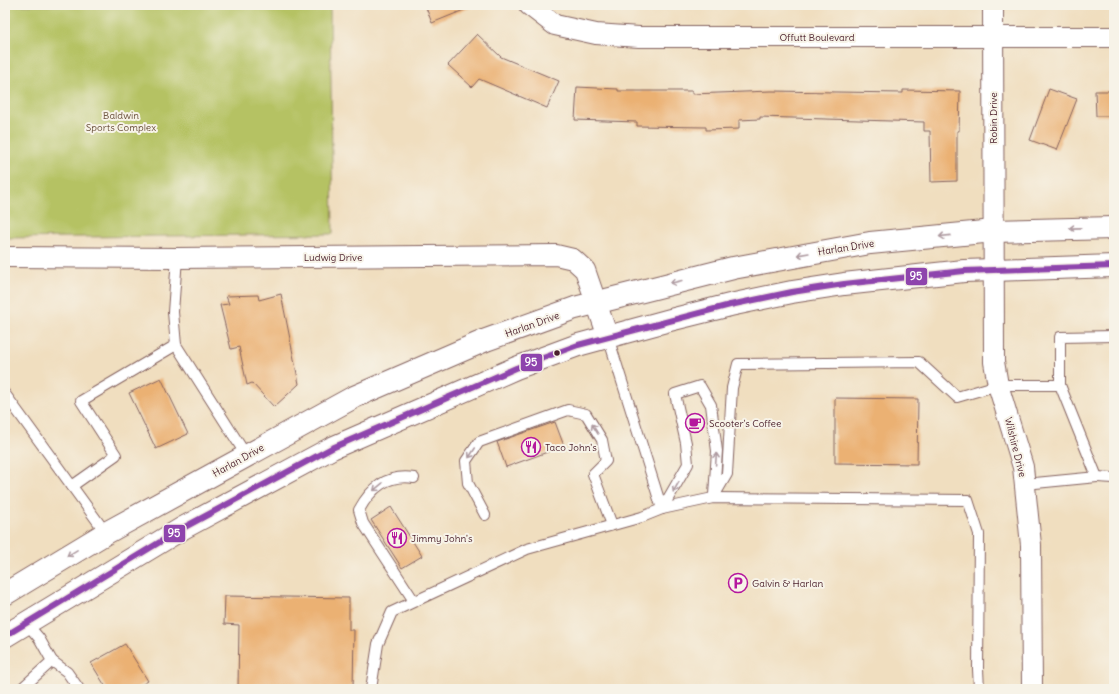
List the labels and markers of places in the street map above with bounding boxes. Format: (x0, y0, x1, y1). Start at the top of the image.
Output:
unlabelled marker (552, 348, 562, 358)
cafe icon: Scooter's Coffee (684, 412, 706, 434)
place label: Scooter's Coffee (709, 417, 781, 430)
restaurant icon: Taco John's (520, 436, 542, 458)
place label: Taco John's (545, 441, 597, 454)
restaurant icon: Jimmy John's (386, 527, 408, 549)
place label: Jimmy John's (411, 532, 473, 545)
parking icon: Galvin & Harlan (727, 572, 749, 594)
place label: Galvin & Harlan (752, 577, 823, 590)

